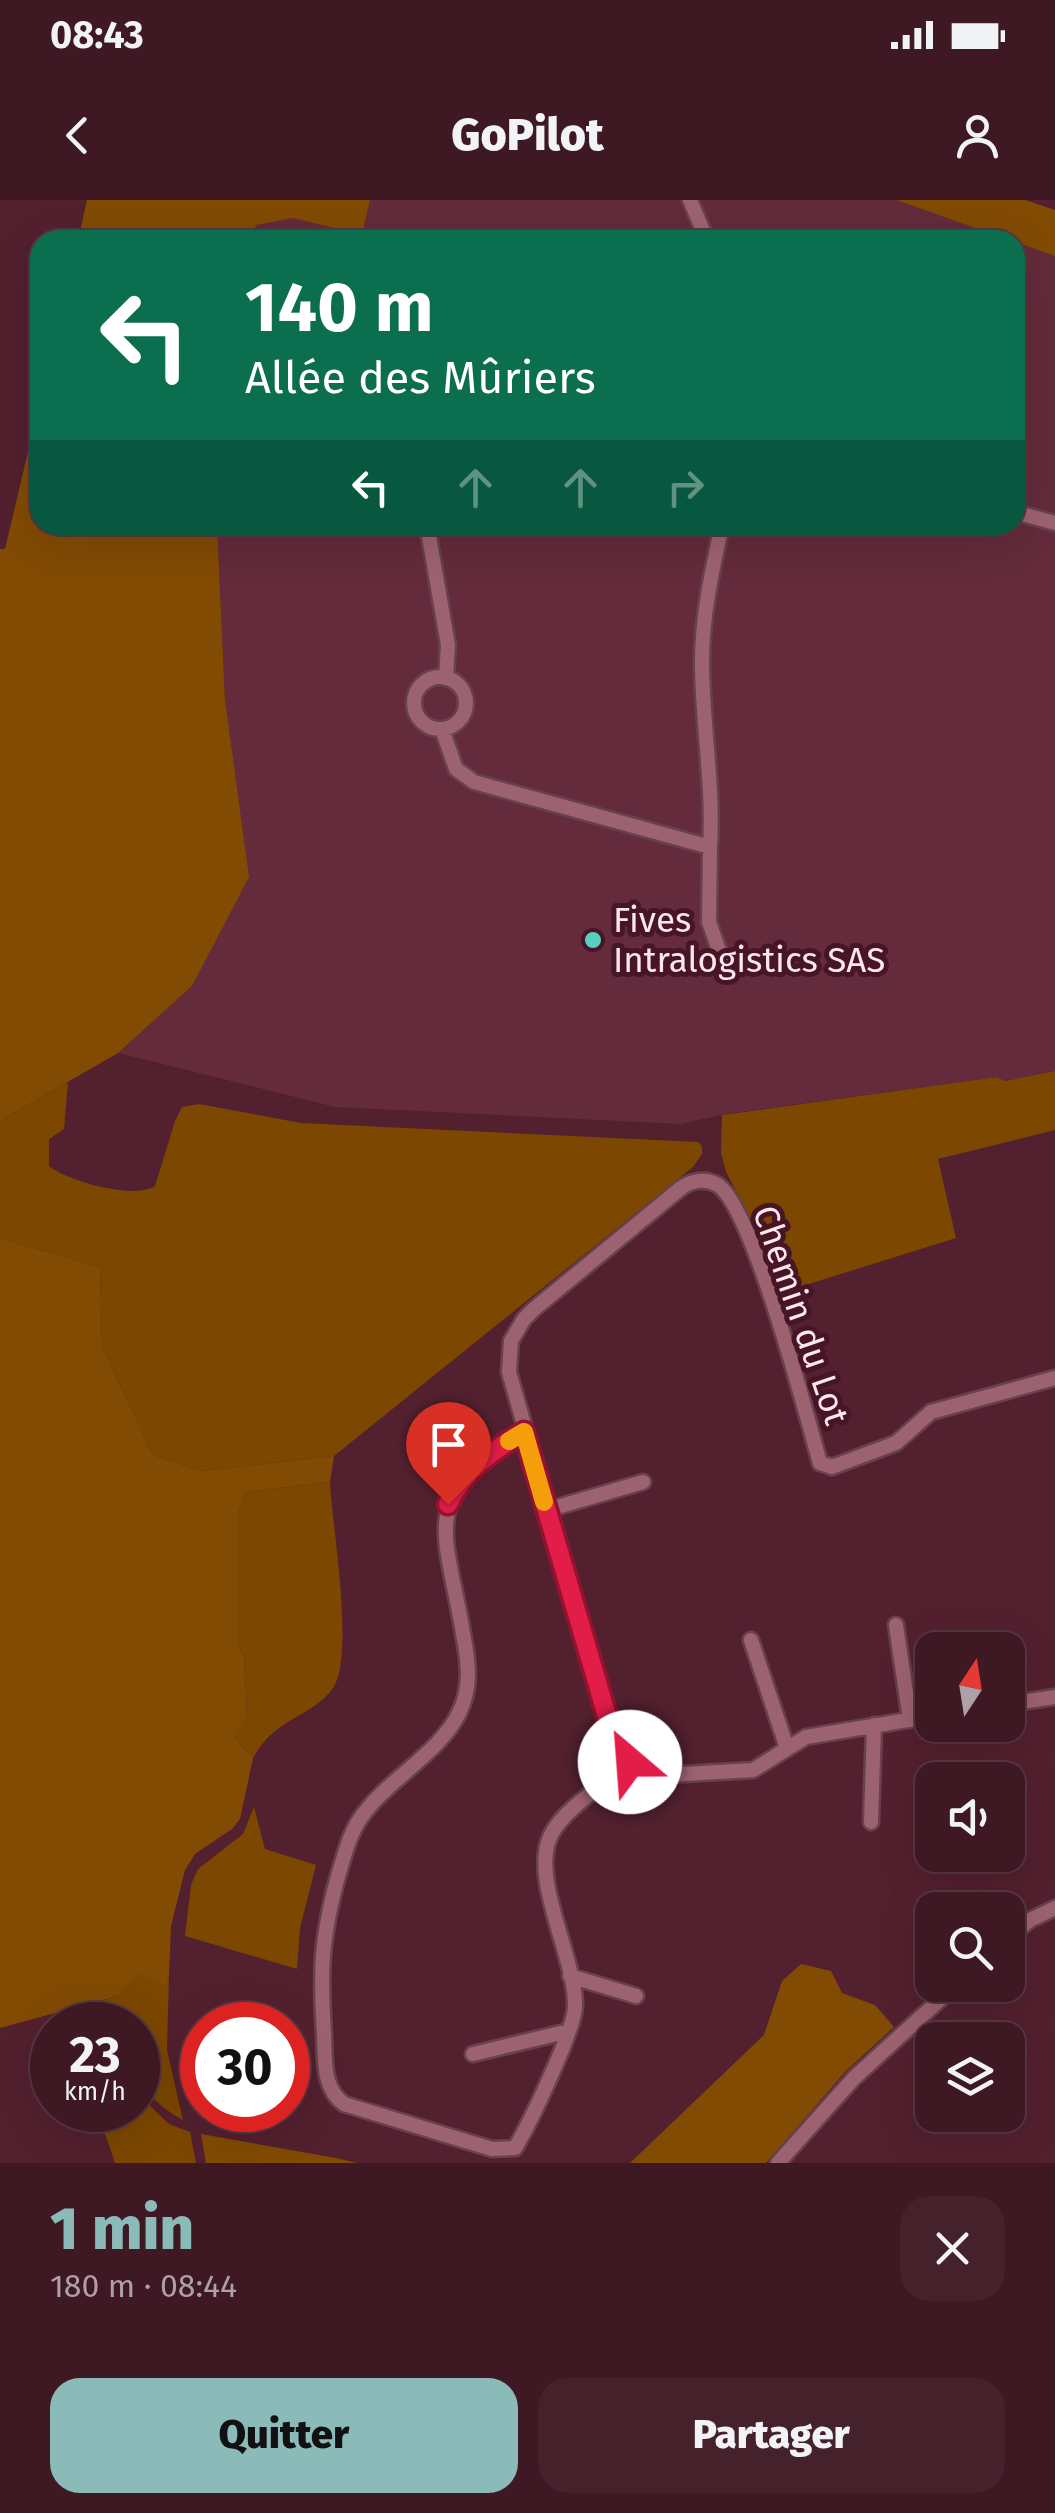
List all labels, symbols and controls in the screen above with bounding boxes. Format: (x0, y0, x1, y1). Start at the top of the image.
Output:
text: 08:43 (50, 12, 144, 58)
icon: back (50, 108, 105, 163)
text: GoPilot (451, 108, 604, 162)
icon: person (950, 108, 1005, 163)
text: 140 m (245, 266, 434, 350)
icon: left (80, 270, 210, 400)
text: Allée des Mûriers (245, 351, 596, 405)
icon: left (343, 460, 398, 515)
icon: ahead (448, 460, 503, 515)
icon: ahead (553, 460, 608, 515)
icon: right (658, 460, 713, 515)
place label: Fives Intralogistics SAS (613, 899, 885, 981)
marker: Fives Intralogistics SAS (582, 929, 604, 951)
street label: Chemin du Lot (744, 1200, 858, 1430)
pin (406, 1402, 491, 1505)
icon: arrive (421, 1417, 476, 1472)
north arrow (915, 1632, 1025, 1742)
map controls (915, 1632, 1025, 2132)
position arrow (578, 1710, 682, 1814)
button: sound (915, 1762, 1025, 1872)
button: search (915, 1892, 1025, 2002)
speed limit sign: 30 (180, 2002, 310, 2132)
button: layers (915, 2022, 1025, 2132)
text: 23 (69, 2025, 121, 2085)
text: km/h (64, 2077, 126, 2107)
text: 1 min (50, 2193, 194, 2265)
button: close (900, 2196, 1005, 2301)
text: 180 m · 08:44 (50, 2267, 237, 2305)
button: Quitter (50, 2378, 518, 2493)
button: Partager (538, 2378, 1005, 2493)

